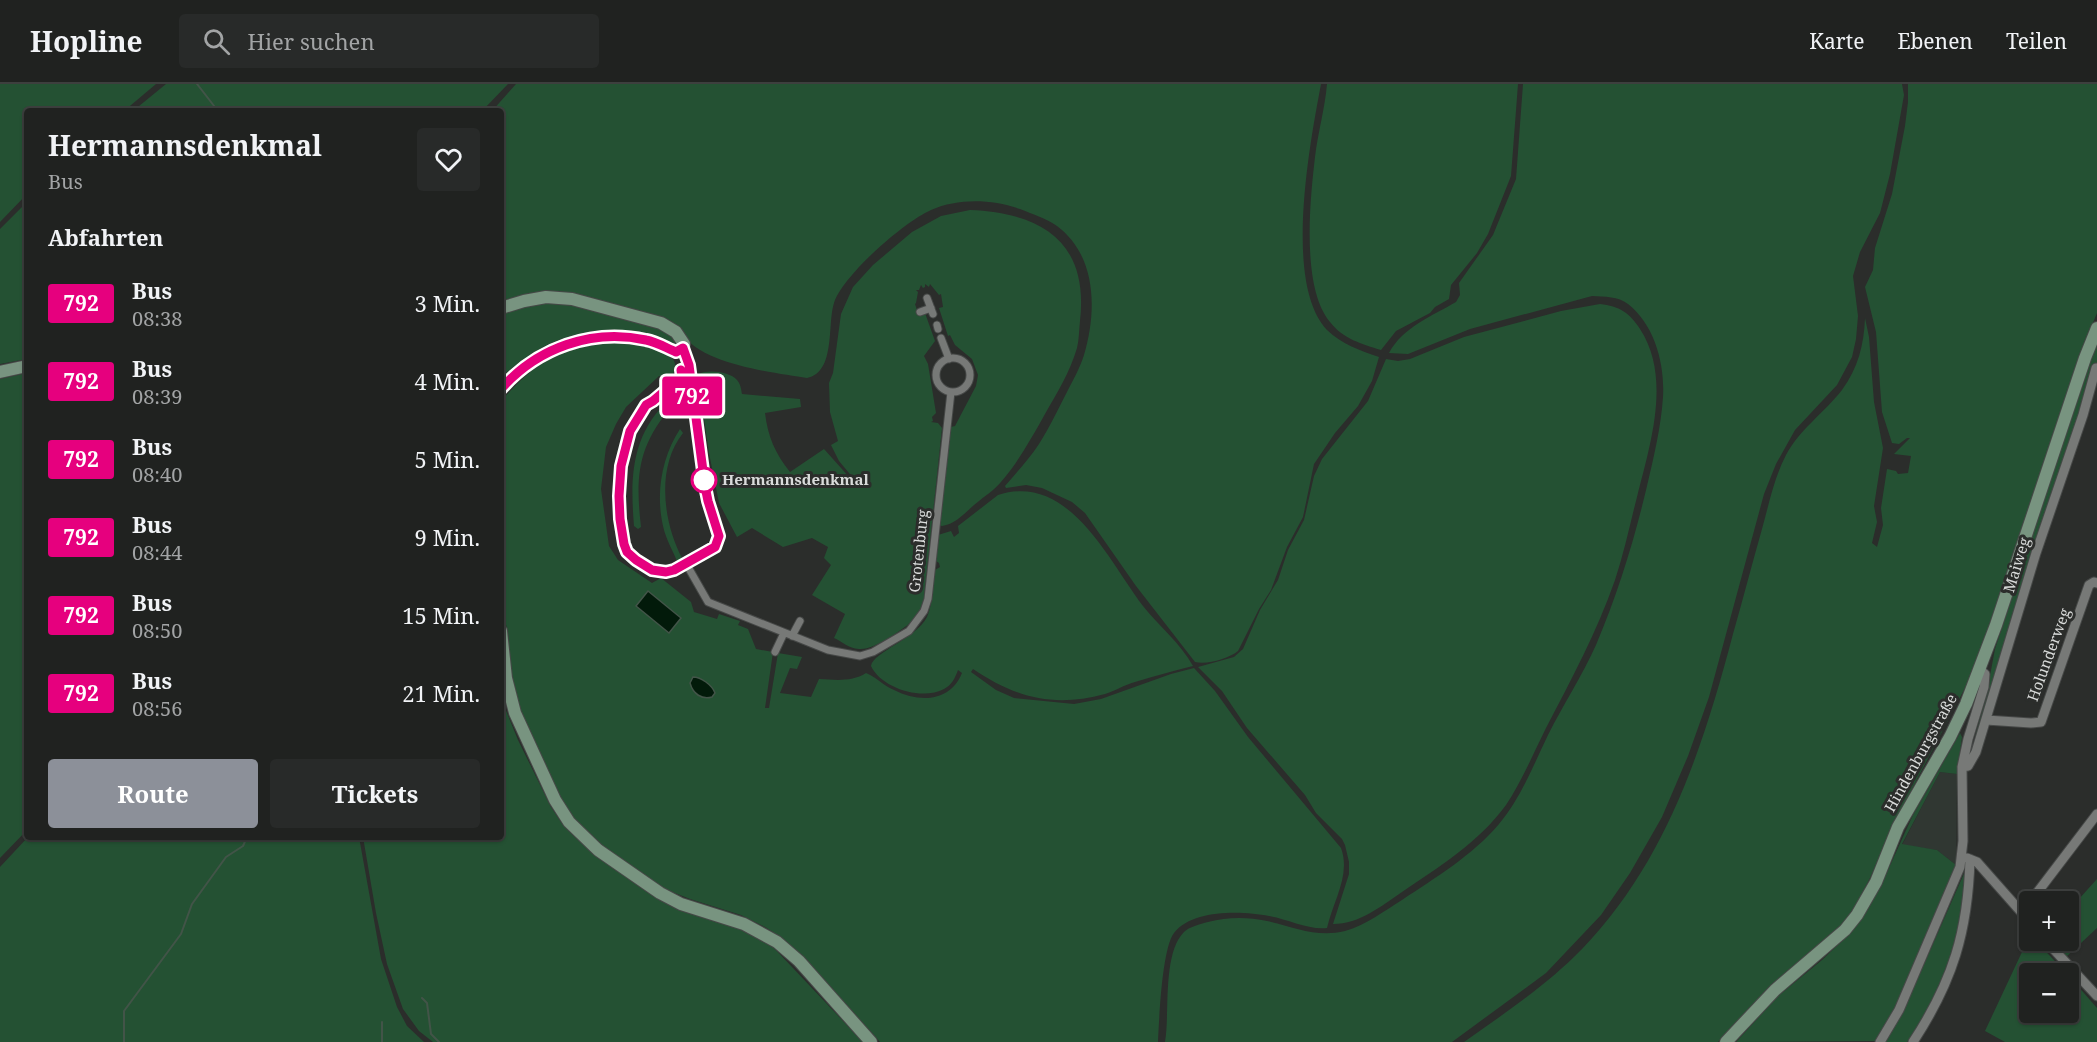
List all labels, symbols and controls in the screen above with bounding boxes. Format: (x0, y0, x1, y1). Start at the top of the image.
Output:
search box (179, 14, 599, 68)
text: Hopline (30, 22, 143, 60)
icon: search (200, 25, 233, 58)
text: Hier suchen (248, 26, 375, 56)
text: Karte (1809, 27, 1864, 55)
text: Ebenen (1897, 27, 1973, 55)
text: Teilen (2006, 27, 2067, 55)
text: Hermannsdenkmal (48, 126, 322, 164)
button: heart (417, 128, 480, 191)
text: Bus (48, 168, 83, 195)
text: Abfahrten (48, 222, 163, 252)
text: Bus (132, 275, 172, 305)
text: 3 Min. (415, 288, 480, 318)
text: 792 (63, 289, 99, 317)
text: 08:38 (132, 305, 182, 332)
text: Bus (132, 353, 172, 383)
text: 4 Min. (415, 366, 480, 396)
text: 792 (63, 367, 99, 395)
line badge: 792 (658, 376, 726, 416)
text: 792 (674, 382, 710, 410)
text: 08:39 (132, 383, 182, 410)
text: Bus (132, 431, 172, 461)
text: 5 Min. (415, 444, 480, 474)
text: 792 (63, 445, 99, 473)
text: 08:40 (132, 461, 182, 488)
marker: Hermannsdenkmal (691, 467, 717, 493)
place label: Hermannsdenkmal (722, 469, 869, 489)
street label: Grotenburg (904, 508, 932, 593)
text: Bus (132, 509, 172, 539)
text: 9 Min. (415, 522, 480, 552)
text: 792 (63, 523, 99, 551)
street label: Maiweg (1998, 535, 2034, 595)
text: 08:44 (132, 539, 182, 566)
text: Bus (132, 587, 172, 617)
text: 15 Min. (402, 600, 480, 630)
text: 792 (63, 601, 99, 629)
street label: Holunderweg (2022, 605, 2074, 704)
text: 08:50 (132, 617, 182, 644)
text: Bus (132, 665, 172, 695)
text: 21 Min. (402, 678, 480, 708)
text: 792 (63, 679, 99, 707)
street label: Hindenburgstraße (1879, 690, 1961, 815)
text: 08:56 (132, 695, 182, 722)
button: Route (48, 759, 258, 828)
button: Tickets (270, 759, 480, 828)
map controls (2019, 891, 2079, 1023)
button: + (2019, 891, 2079, 951)
button: − (2019, 963, 2079, 1023)

